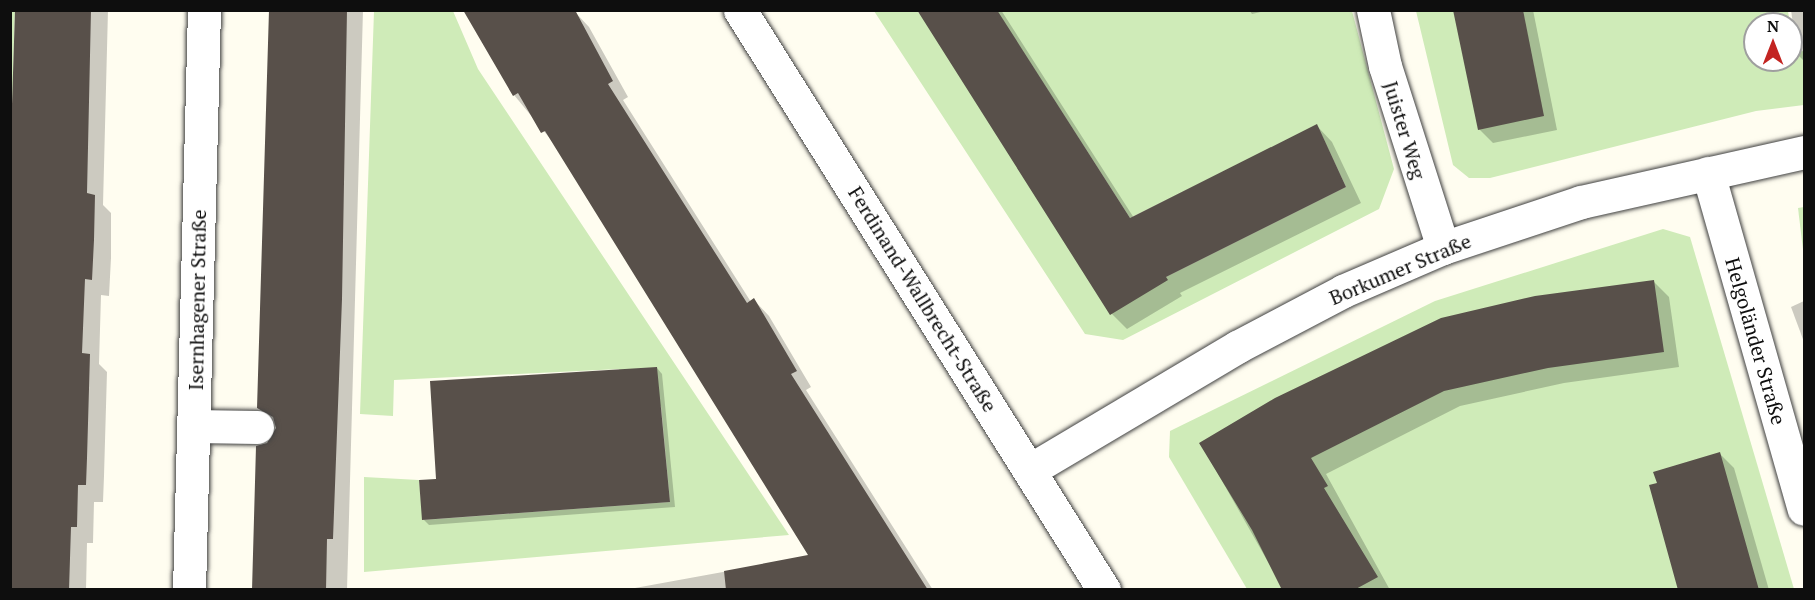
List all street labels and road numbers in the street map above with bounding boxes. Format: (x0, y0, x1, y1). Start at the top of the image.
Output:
street label: Juister Weg (1379, 78, 1431, 182)
street label: Ferdinand-Wallbrecht-Straße (844, 182, 1002, 416)
street label: Isernhagener Straße (183, 209, 211, 391)
street label: Borkumer Straße (1326, 228, 1474, 310)
street label: Helgoländer Straße (1721, 255, 1791, 427)

